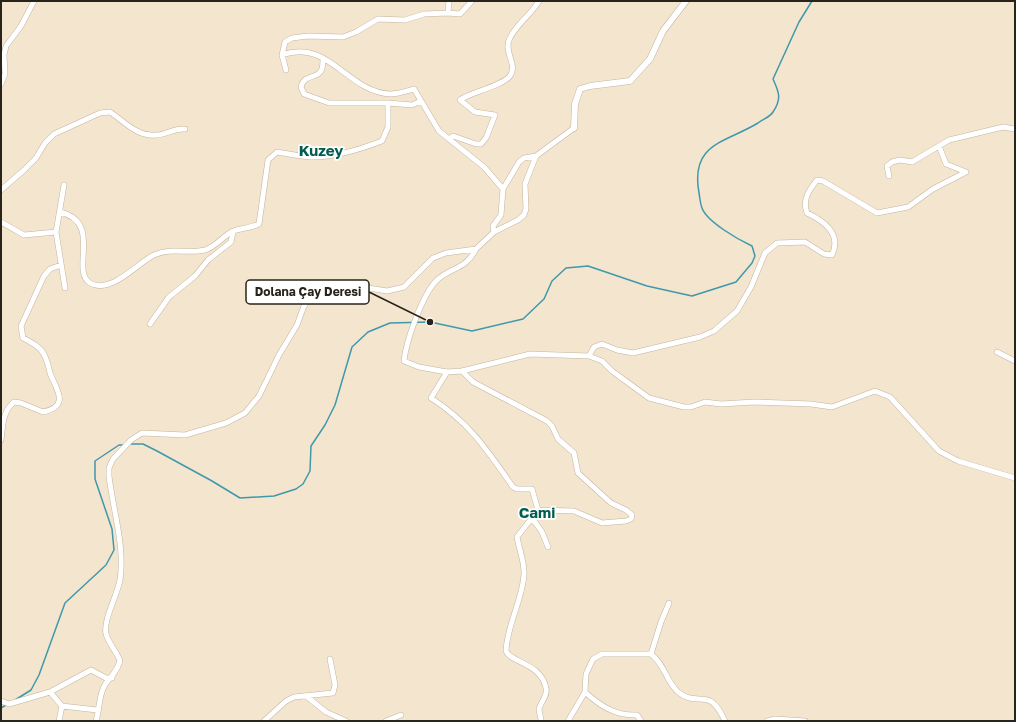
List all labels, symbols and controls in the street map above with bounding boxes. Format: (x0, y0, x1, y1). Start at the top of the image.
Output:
district label: Kuzey (299, 141, 343, 159)
callout: Dolana Çay Deresi (246, 280, 369, 304)
text: Dolana Çay Deresi (255, 284, 361, 299)
district label: Cami (519, 503, 555, 521)

